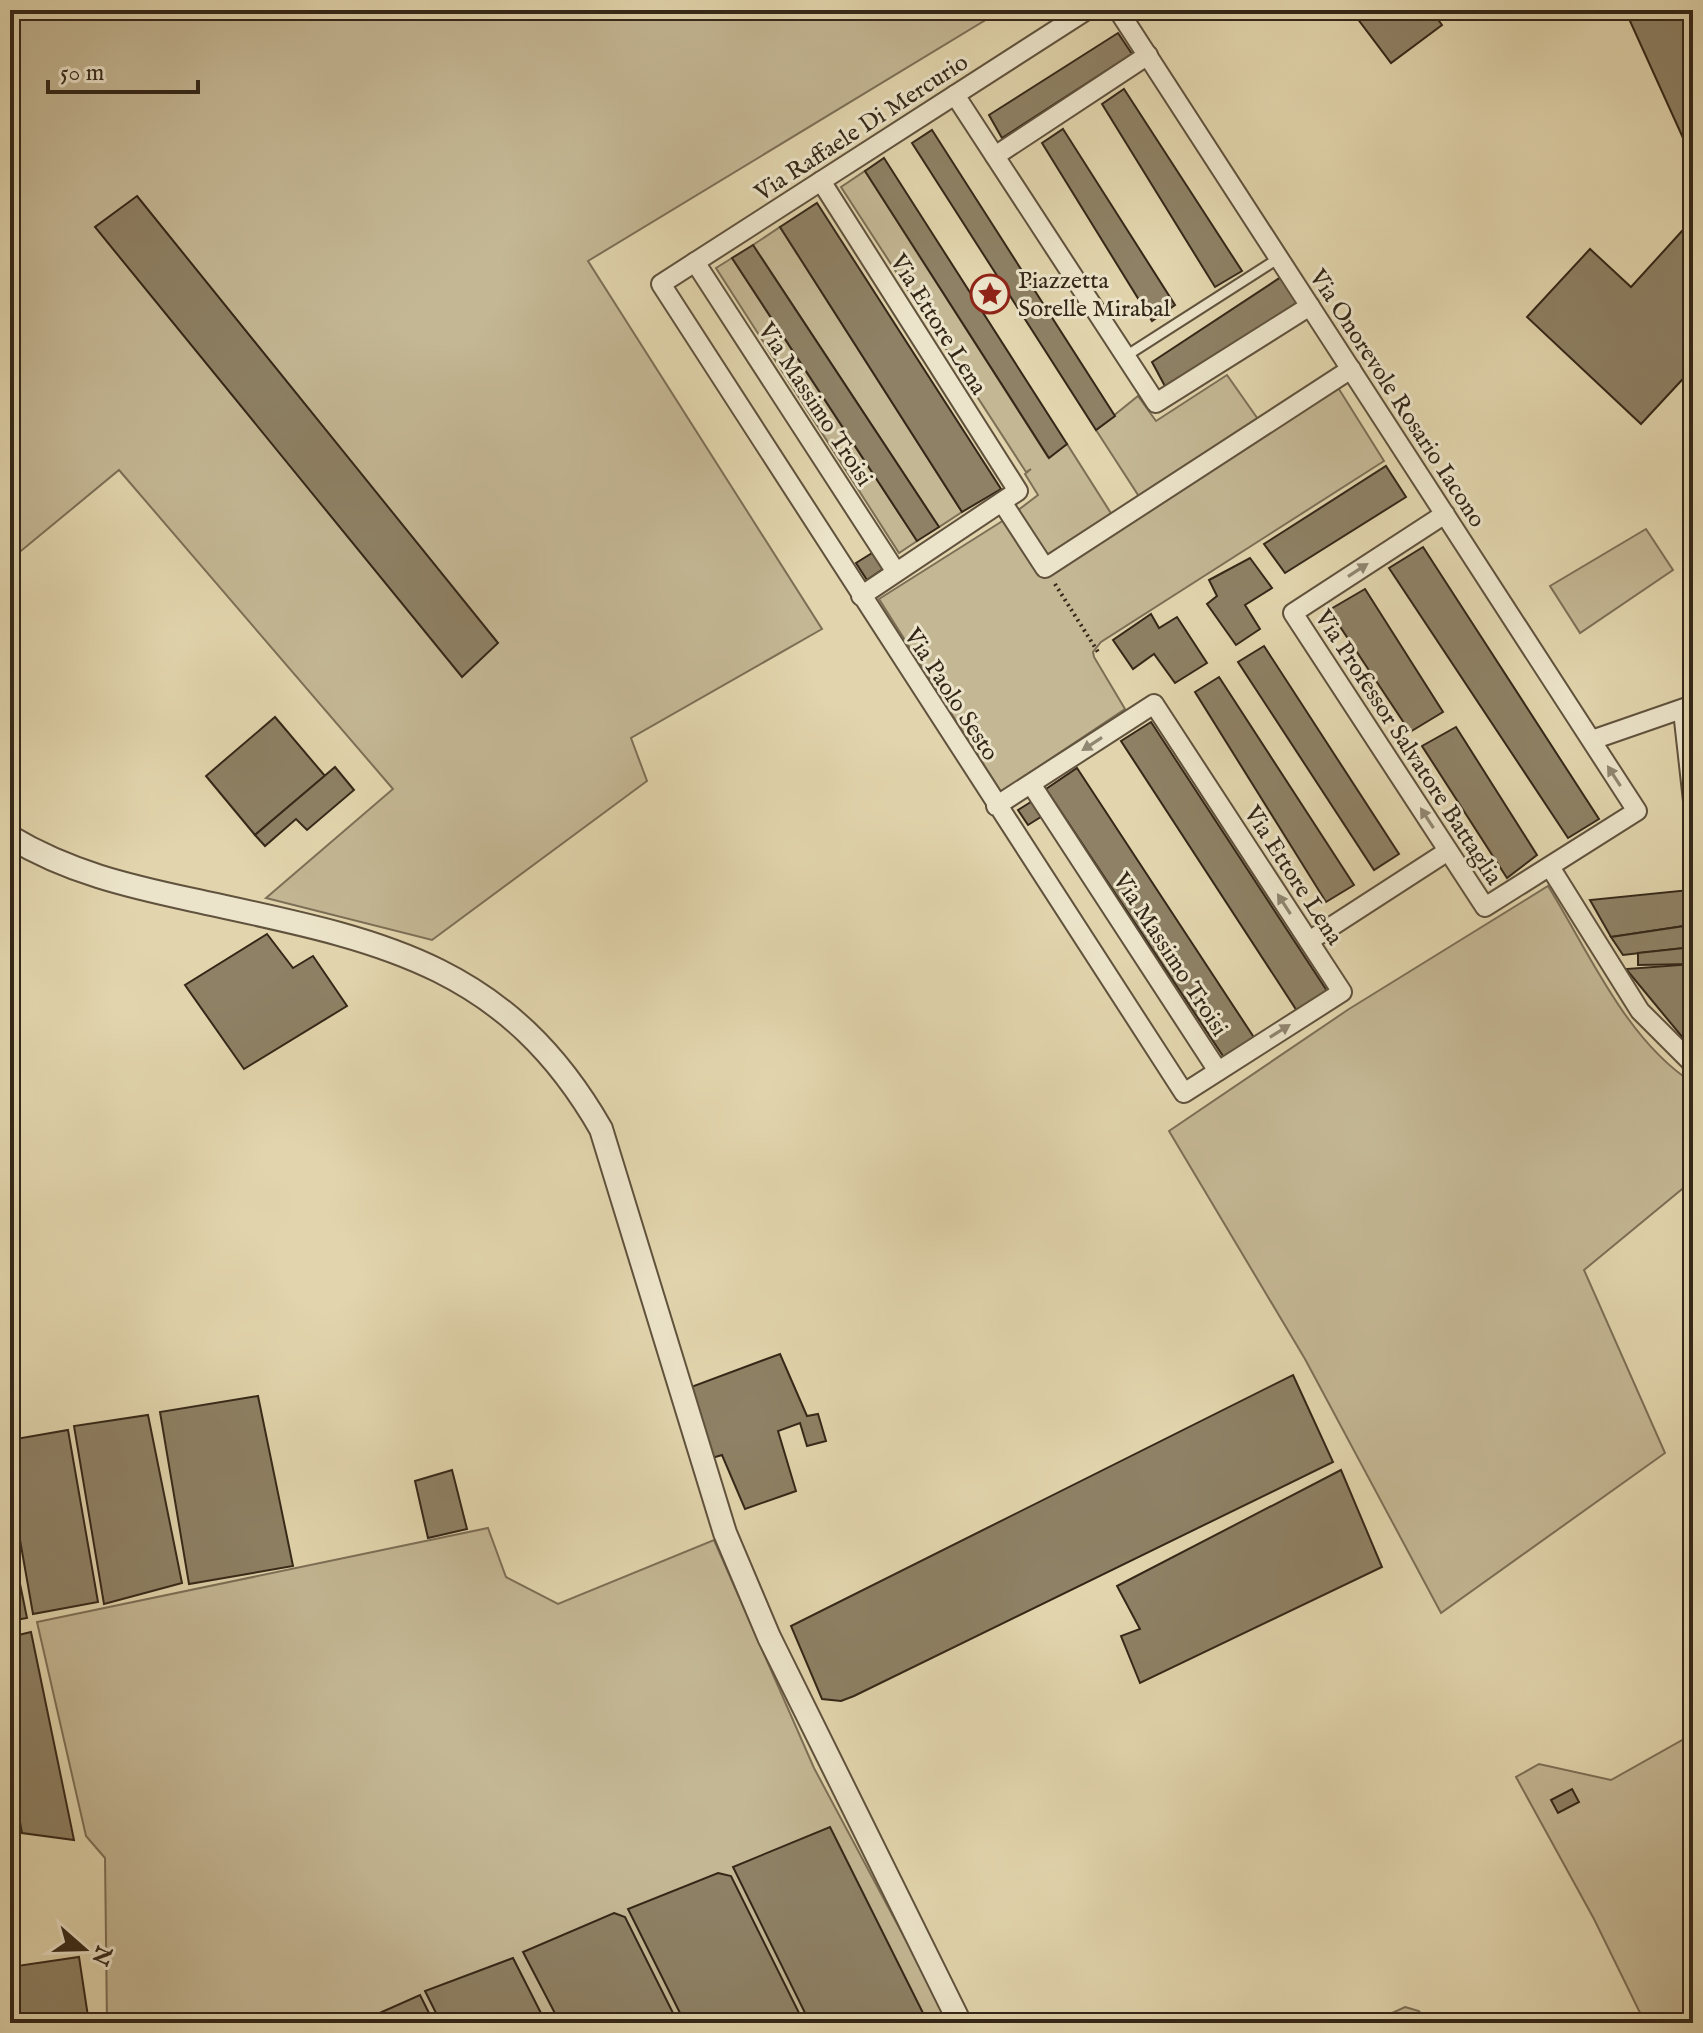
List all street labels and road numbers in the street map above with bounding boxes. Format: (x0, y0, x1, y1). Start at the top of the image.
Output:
street label: Via Raffaele Di Mercurio (748, 48, 975, 209)
street label: Via Ettore Lena (882, 248, 994, 401)
street label: Via Onorevole Rosario Iacono (1301, 263, 1492, 534)
street label: Via Massimo Troisi (750, 316, 879, 493)
street label: Via Professor Salvatore Battaglia (1306, 603, 1509, 892)
street label: Via Paolo Sesto (896, 622, 1005, 767)
street label: Via Ettore Lena (1236, 799, 1350, 952)
street label: Via Massimo Troisi (1105, 866, 1234, 1043)

